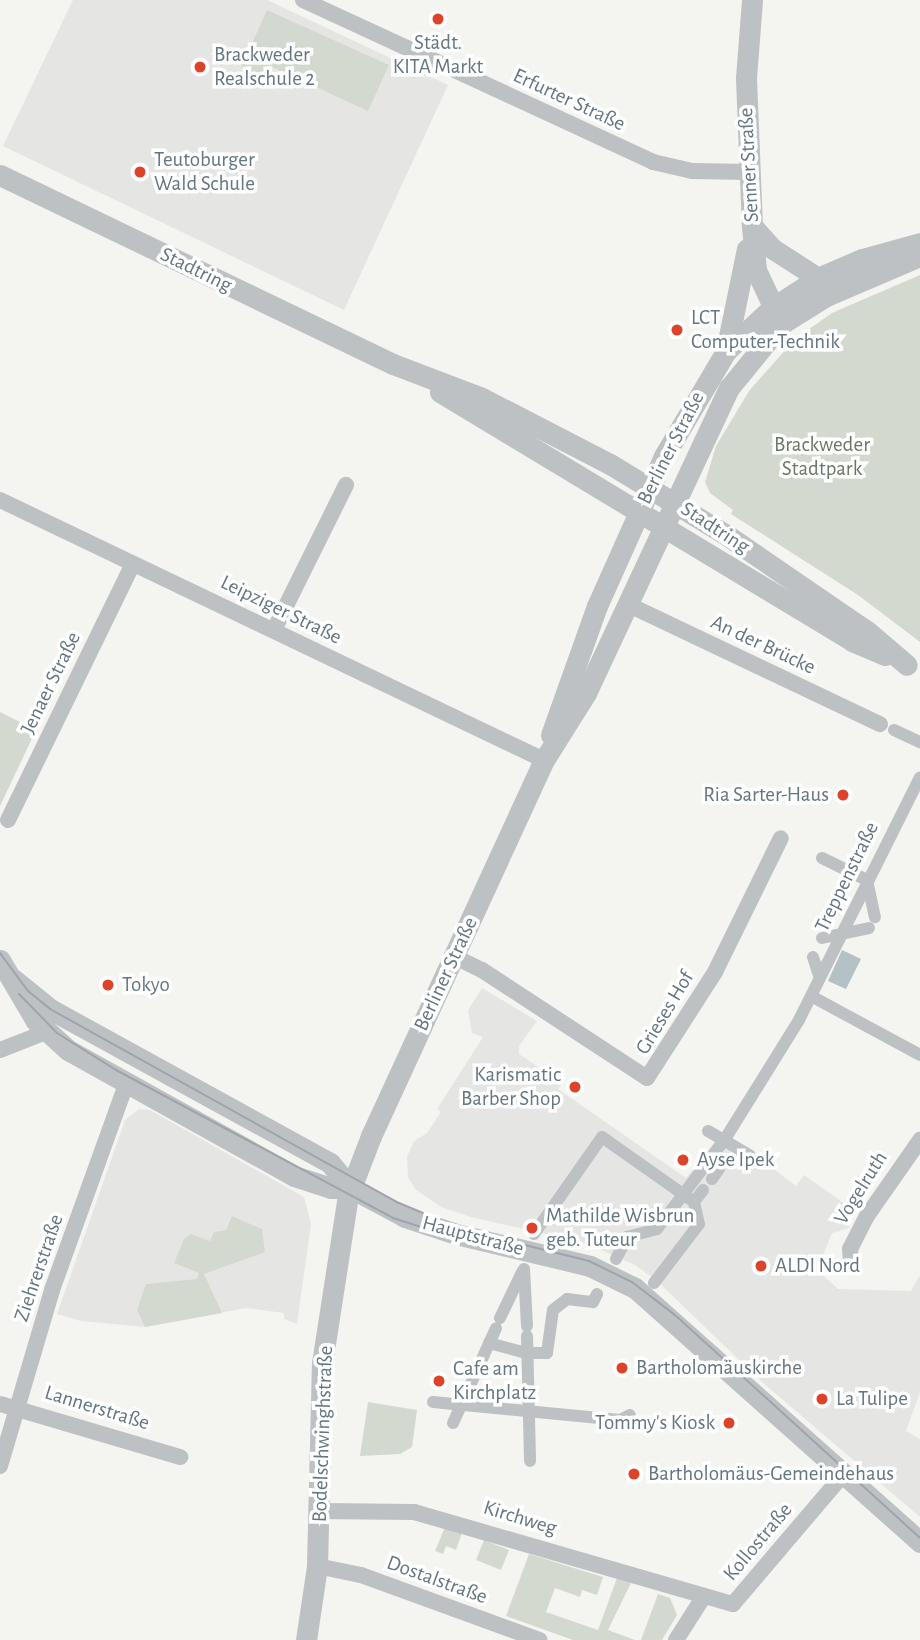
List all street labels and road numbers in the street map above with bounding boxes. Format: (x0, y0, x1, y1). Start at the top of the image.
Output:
street label: Erfurter Straße (509, 63, 629, 137)
street label: Senner Straße (733, 107, 765, 223)
street label: Stadtring (156, 242, 236, 298)
street label: Berliner Straße (632, 388, 710, 508)
street label: Stadtring (676, 497, 754, 559)
street label: Leipziger Straße (216, 570, 346, 650)
street label: An der Brücke (707, 610, 819, 680)
street label: Jenaer Straße (15, 628, 87, 738)
street label: Treppenstraße (810, 818, 884, 936)
street label: Berliner Straße (409, 913, 483, 1035)
street label: Grieses Hof (630, 967, 700, 1059)
street label: Vogelruth (829, 1147, 893, 1229)
street label: Hauptstraße (420, 1210, 526, 1262)
street label: Ziehrerstraße (9, 1211, 69, 1325)
street label: Bodelschwinghstraße (307, 1345, 339, 1523)
street label: Lannerstraße (42, 1380, 152, 1436)
street label: Kirchweg (480, 1495, 560, 1541)
street label: Kollostraße (718, 1498, 798, 1586)
street label: Dostalstraße (383, 1550, 491, 1610)

